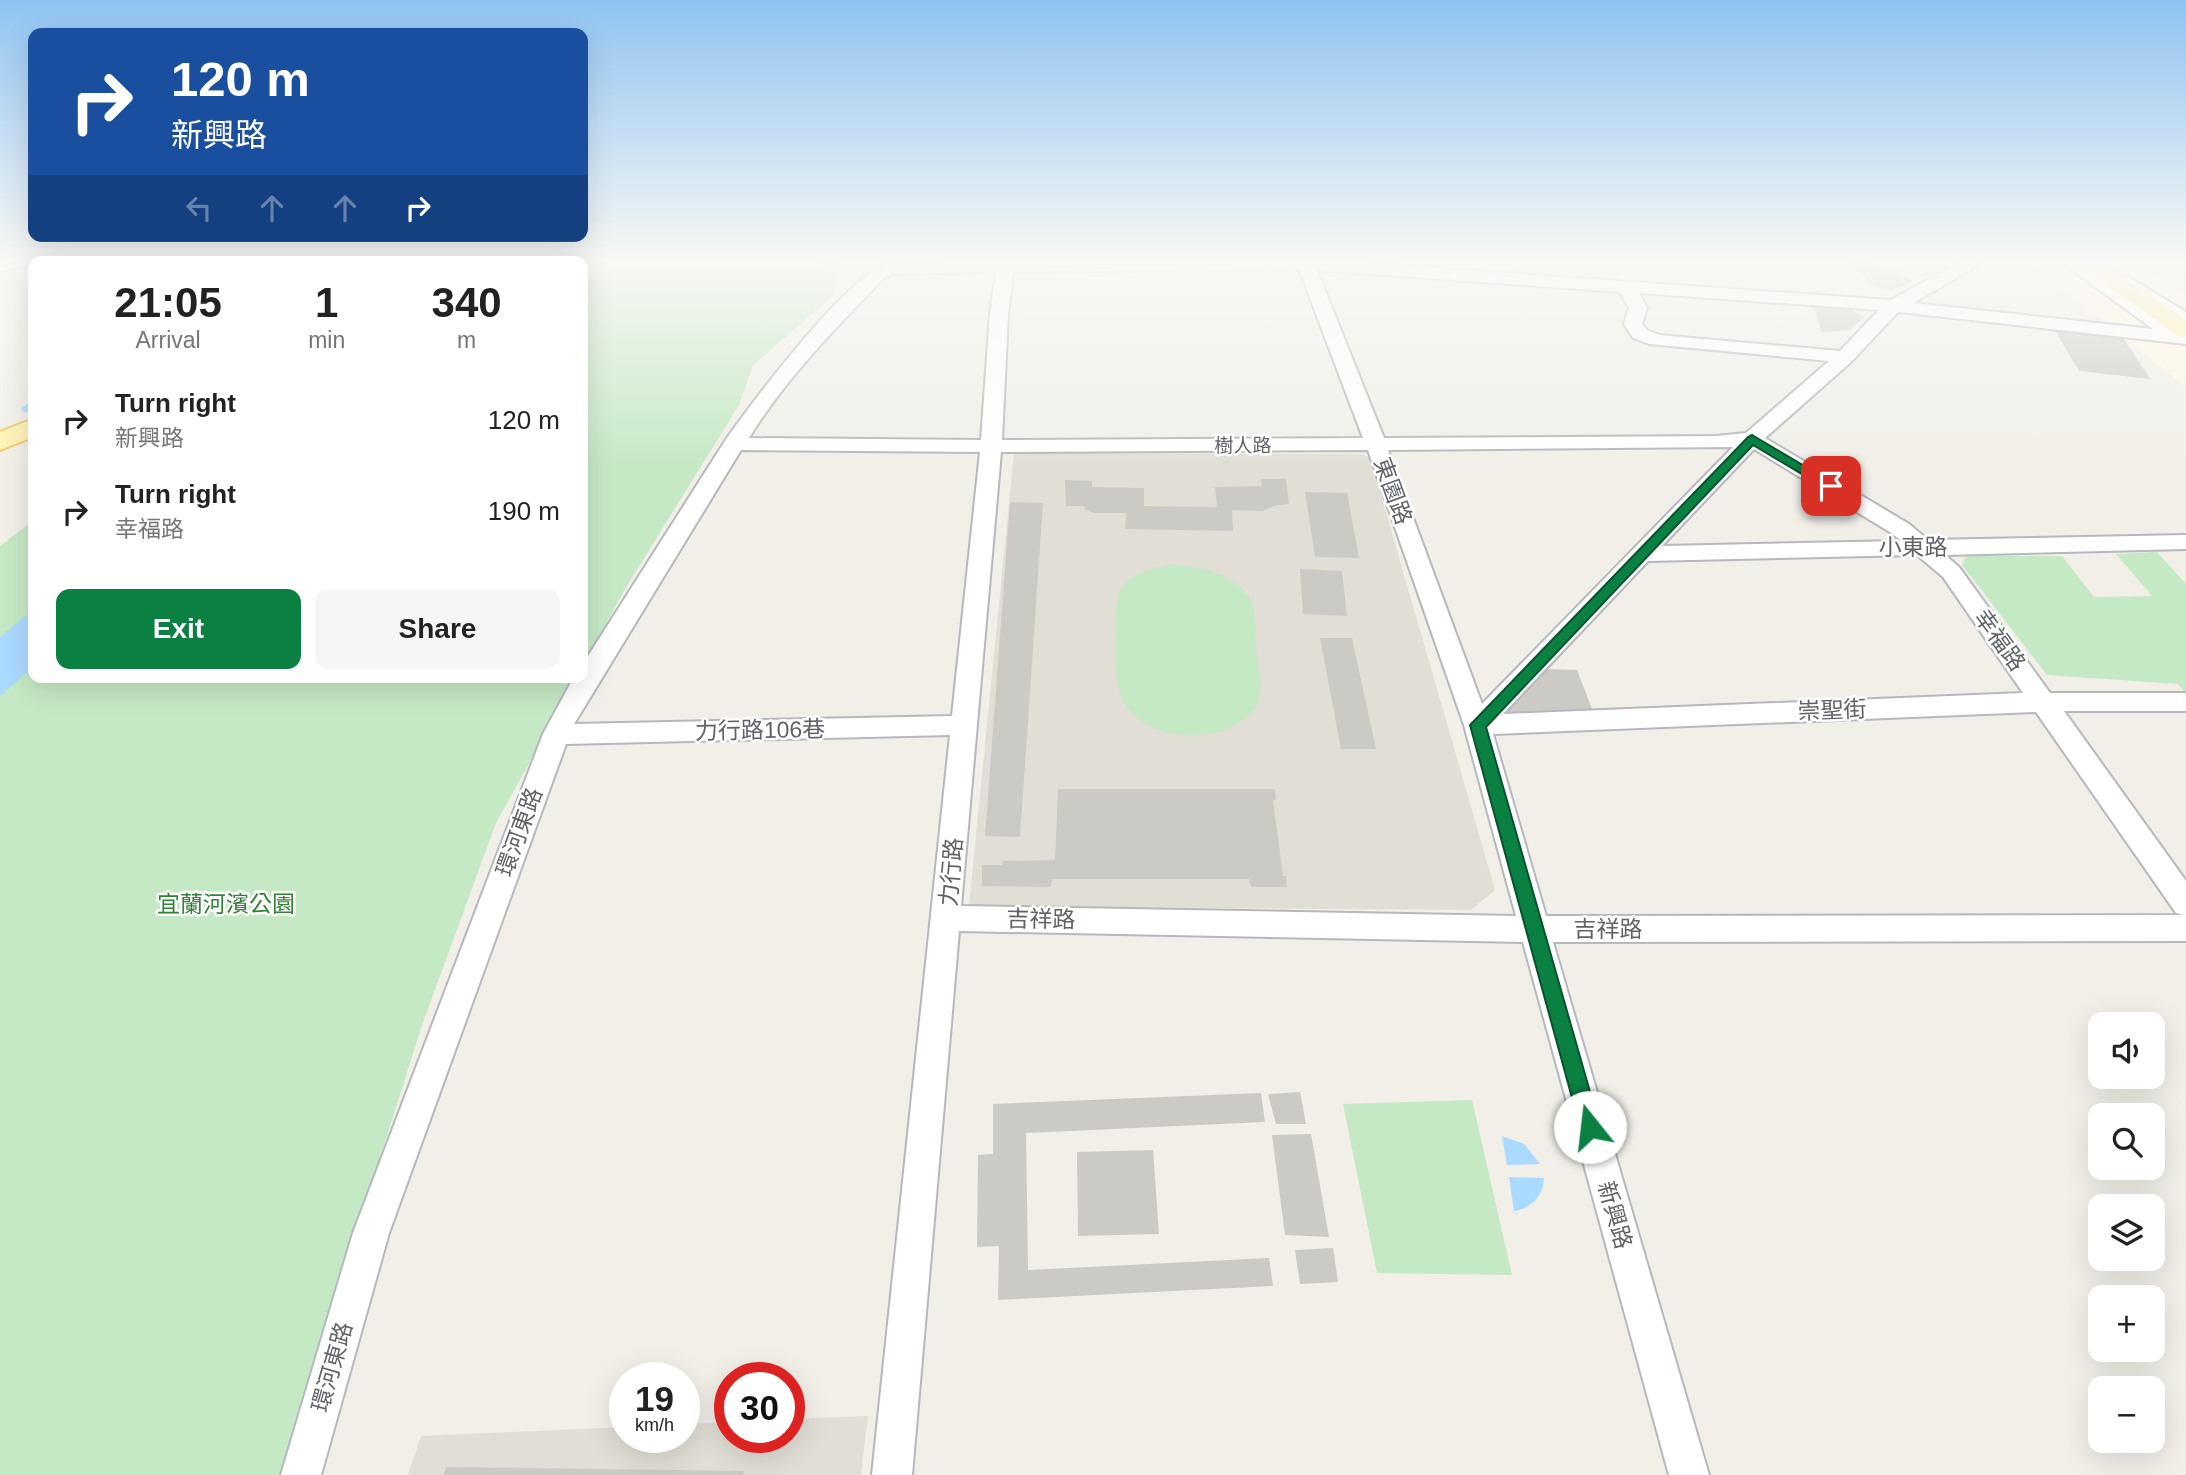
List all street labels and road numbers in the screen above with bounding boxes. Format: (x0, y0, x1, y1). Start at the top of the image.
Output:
street label: 樹人路 (1214, 435, 1272, 456)
street label: 東園路 (1369, 454, 1417, 528)
street label: 小東路 (1879, 534, 1948, 560)
street label: 幸福路 (1969, 604, 2031, 676)
street label: 崇聖街 (1797, 696, 1867, 724)
street label: 力行路106巷 (695, 716, 825, 744)
street label: 環河東路 (491, 784, 547, 880)
street label: 力行路 (935, 836, 967, 908)
street label: 吉祥路 (1006, 905, 1076, 933)
street label: 吉祥路 (1574, 916, 1643, 942)
street label: 新興路 (1593, 1178, 1637, 1252)
street label: 環河東路 (307, 1319, 357, 1415)

